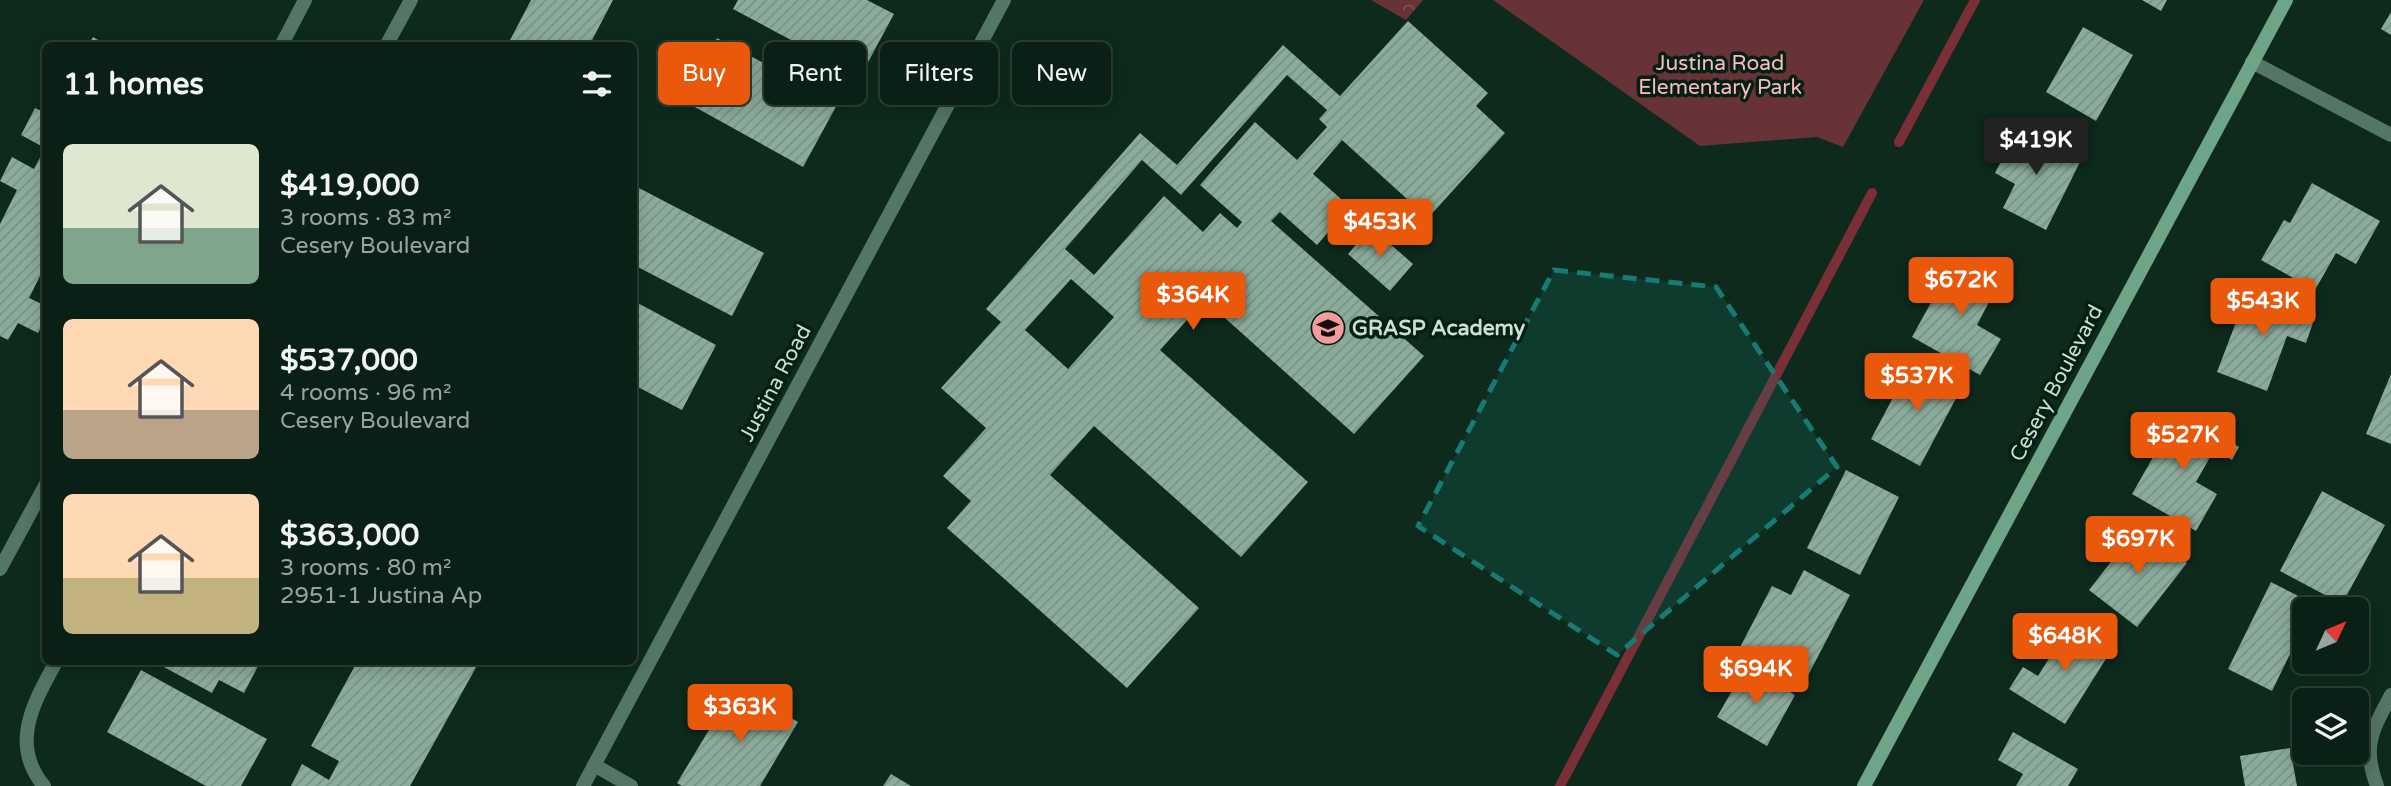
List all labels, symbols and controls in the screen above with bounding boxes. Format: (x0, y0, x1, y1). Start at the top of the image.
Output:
chip: Buy (658, 42, 750, 105)
chip: Rent (764, 42, 866, 105)
chip: Filters (880, 42, 998, 105)
chip: New (1012, 42, 1111, 105)
park label: Justina Road Elementary Park (1638, 51, 1802, 100)
icon: filters (578, 65, 616, 103)
text: 11 homes (63, 66, 204, 103)
pin: $419K (1987, 118, 2085, 177)
text: $419K (2000, 126, 2072, 154)
text: $419,000 (280, 167, 419, 204)
icon: home (119, 172, 203, 256)
pin: $453K (1331, 200, 1429, 259)
text: 3 rooms · 83 m² (280, 204, 451, 232)
text: $453K (1344, 208, 1416, 236)
text: Cesery Boulevard (280, 232, 470, 260)
pin: $672K (1912, 258, 2010, 317)
text: $672K (1925, 266, 1997, 294)
pin: $364K (1144, 272, 1242, 332)
pin: $543K (2214, 278, 2312, 338)
text: $364K (1157, 281, 1229, 309)
text: $543K (2227, 287, 2299, 315)
street label: Cesery Boulevard (2005, 301, 2108, 466)
school or university icon: GRASP Academy (1309, 309, 1347, 347)
place label: GRASP Academy (1352, 316, 1526, 341)
street label: Justina Road (734, 321, 817, 446)
text: $537,000 (280, 342, 418, 379)
icon: home (119, 347, 203, 431)
pin: $537K (1868, 354, 1966, 413)
text: $537K (1881, 362, 1953, 390)
text: 4 rooms · 96 m² (280, 379, 451, 407)
text: Cesery Boulevard (280, 407, 470, 435)
pin: $527K (2134, 412, 2232, 472)
text: $527K (2147, 421, 2219, 449)
pin: $697K (2089, 516, 2187, 576)
text: $363,000 (280, 517, 419, 554)
icon: home (119, 522, 203, 606)
text: $697K (2102, 525, 2174, 553)
text: 3 rooms · 80 m² (280, 554, 451, 582)
text: 2951-1 Justina Ap (280, 582, 482, 610)
north arrow (2292, 597, 2370, 674)
map controls (2292, 597, 2369, 765)
pin: $648K (2016, 614, 2114, 673)
text: $648K (2029, 622, 2101, 650)
pin: $694K (1707, 646, 1805, 706)
text: $694K (1720, 655, 1792, 683)
pin: $363K (691, 684, 789, 744)
button: layers (2292, 688, 2369, 765)
text: $363K (704, 693, 776, 721)

